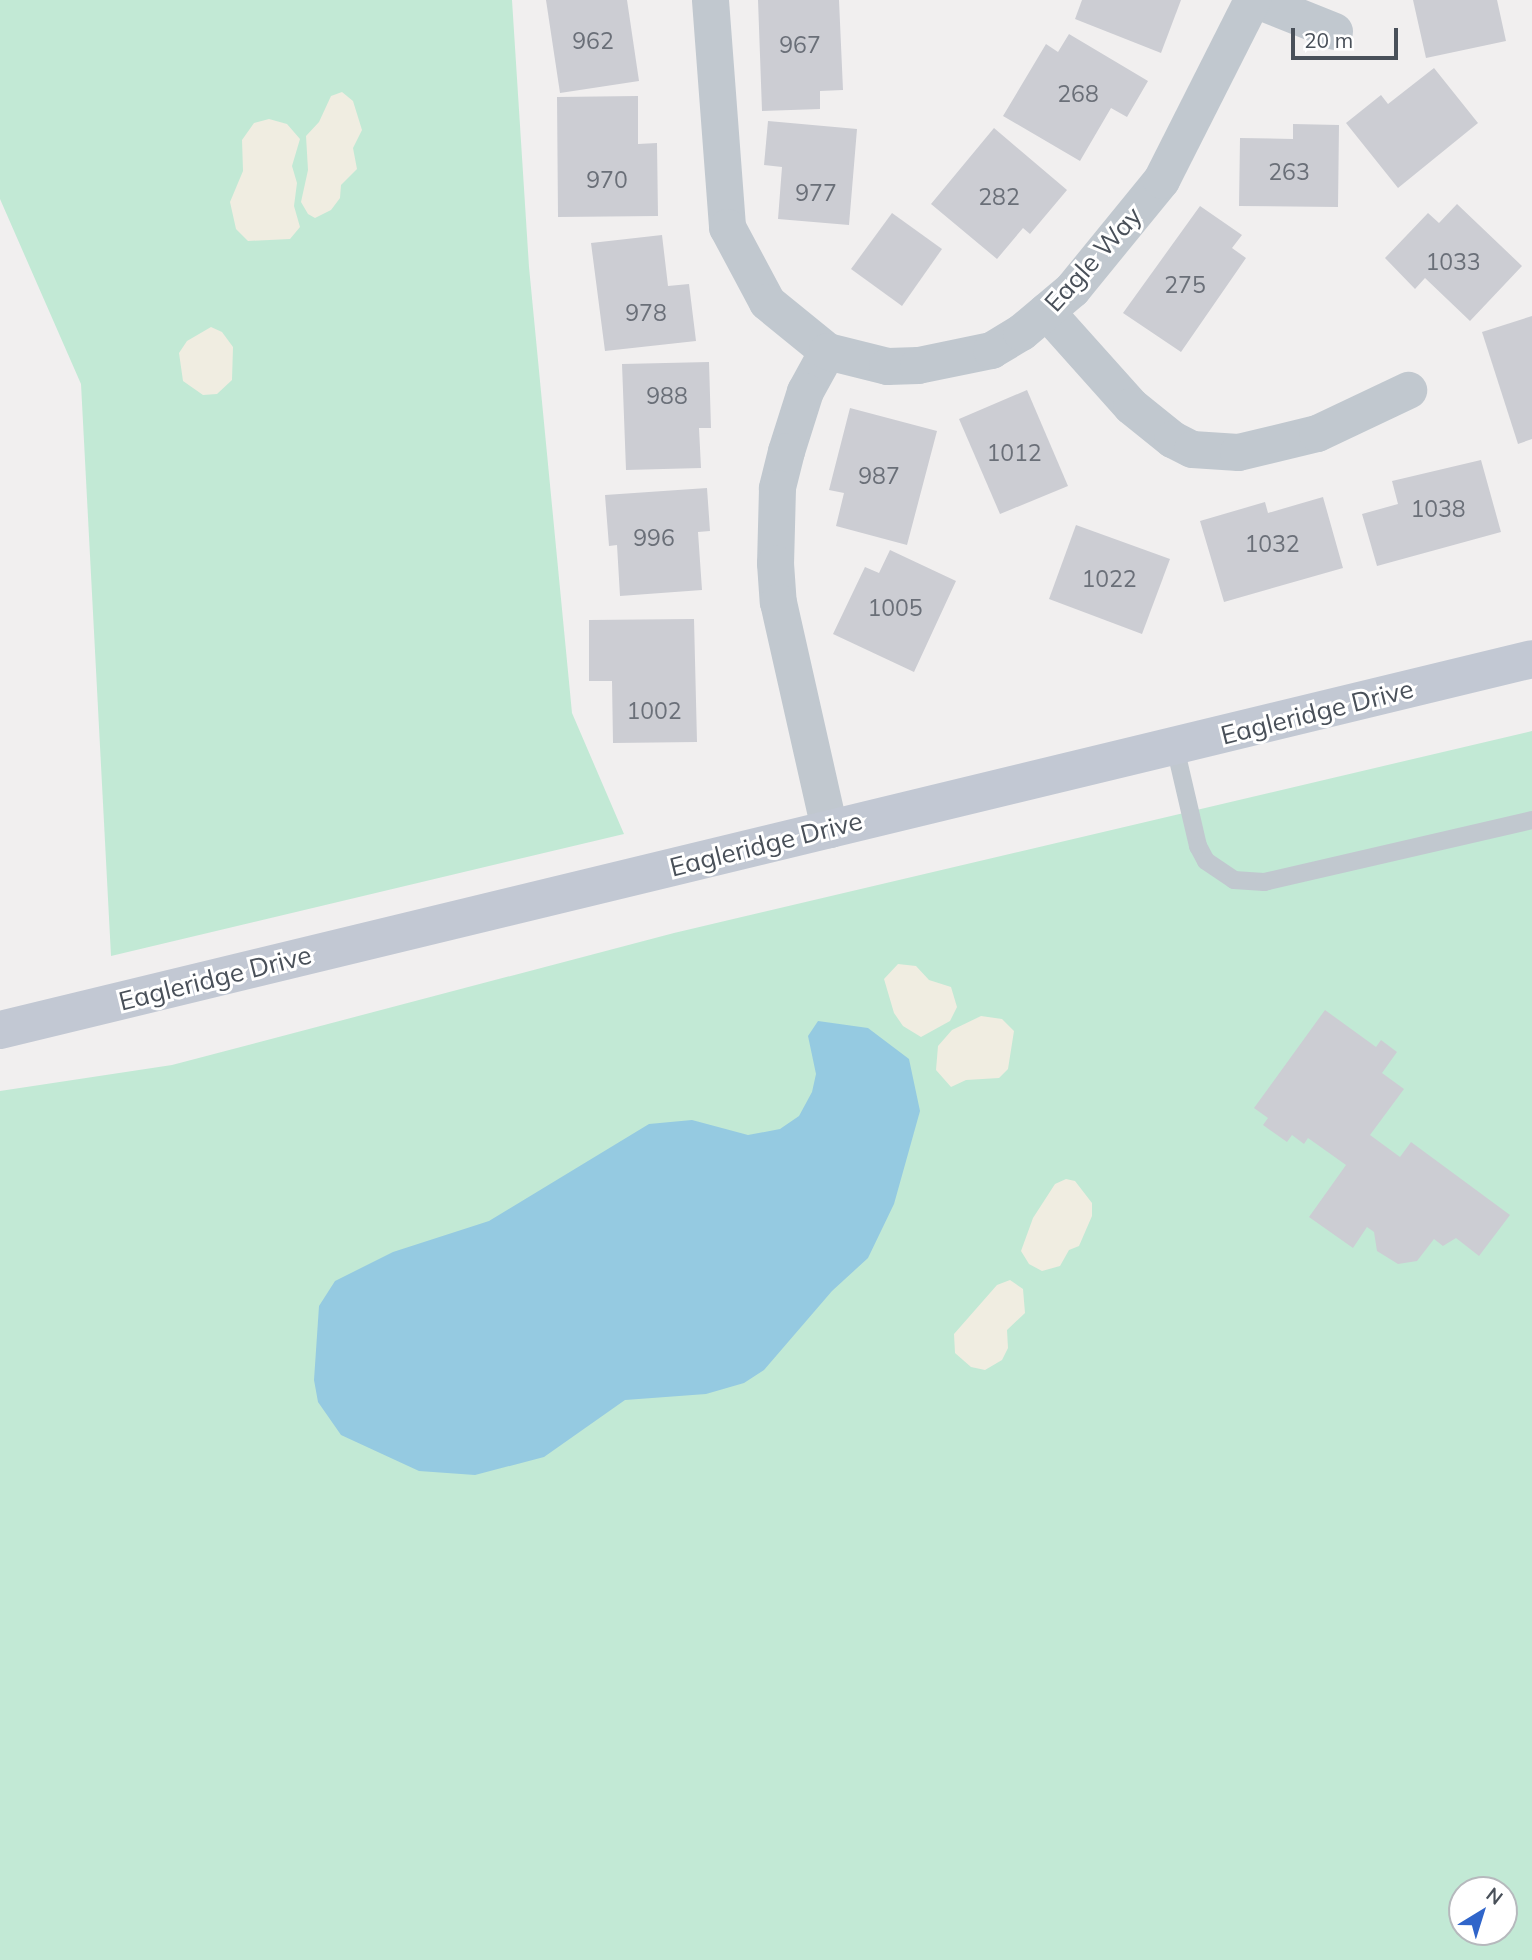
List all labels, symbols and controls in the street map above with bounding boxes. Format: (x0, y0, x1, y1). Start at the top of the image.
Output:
scale bar (1294, 14, 1401, 58)
house number: 962 (572, 27, 614, 55)
text: 20 m (1304, 27, 1353, 53)
house number: 967 (779, 31, 821, 59)
house number: 268 (1057, 80, 1099, 108)
house number: 263 (1268, 158, 1310, 186)
house number: 970 (586, 166, 628, 194)
house number: 977 (795, 179, 837, 207)
house number: 282 (978, 183, 1020, 211)
street label: Eagle Way (1038, 200, 1148, 318)
house number: 1033 (1425, 248, 1481, 276)
house number: 275 (1164, 271, 1206, 299)
house number: 978 (625, 299, 667, 327)
house number: 988 (646, 382, 688, 410)
house number: 1012 (986, 439, 1042, 467)
house number: 987 (858, 462, 900, 490)
house number: 1038 (1410, 495, 1466, 523)
house number: 996 (633, 524, 675, 552)
house number: 1032 (1244, 530, 1300, 558)
house number: 1022 (1081, 565, 1137, 593)
house number: 1005 (867, 594, 923, 622)
street label: Eagleridge Drive (1217, 673, 1417, 751)
house number: 1002 (626, 697, 682, 725)
street label: Eagleridge Drive (666, 805, 866, 883)
street label: Eagleridge Drive (115, 939, 315, 1017)
north arrow (1448, 1876, 1518, 1946)
text: N (1482, 1882, 1508, 1910)

